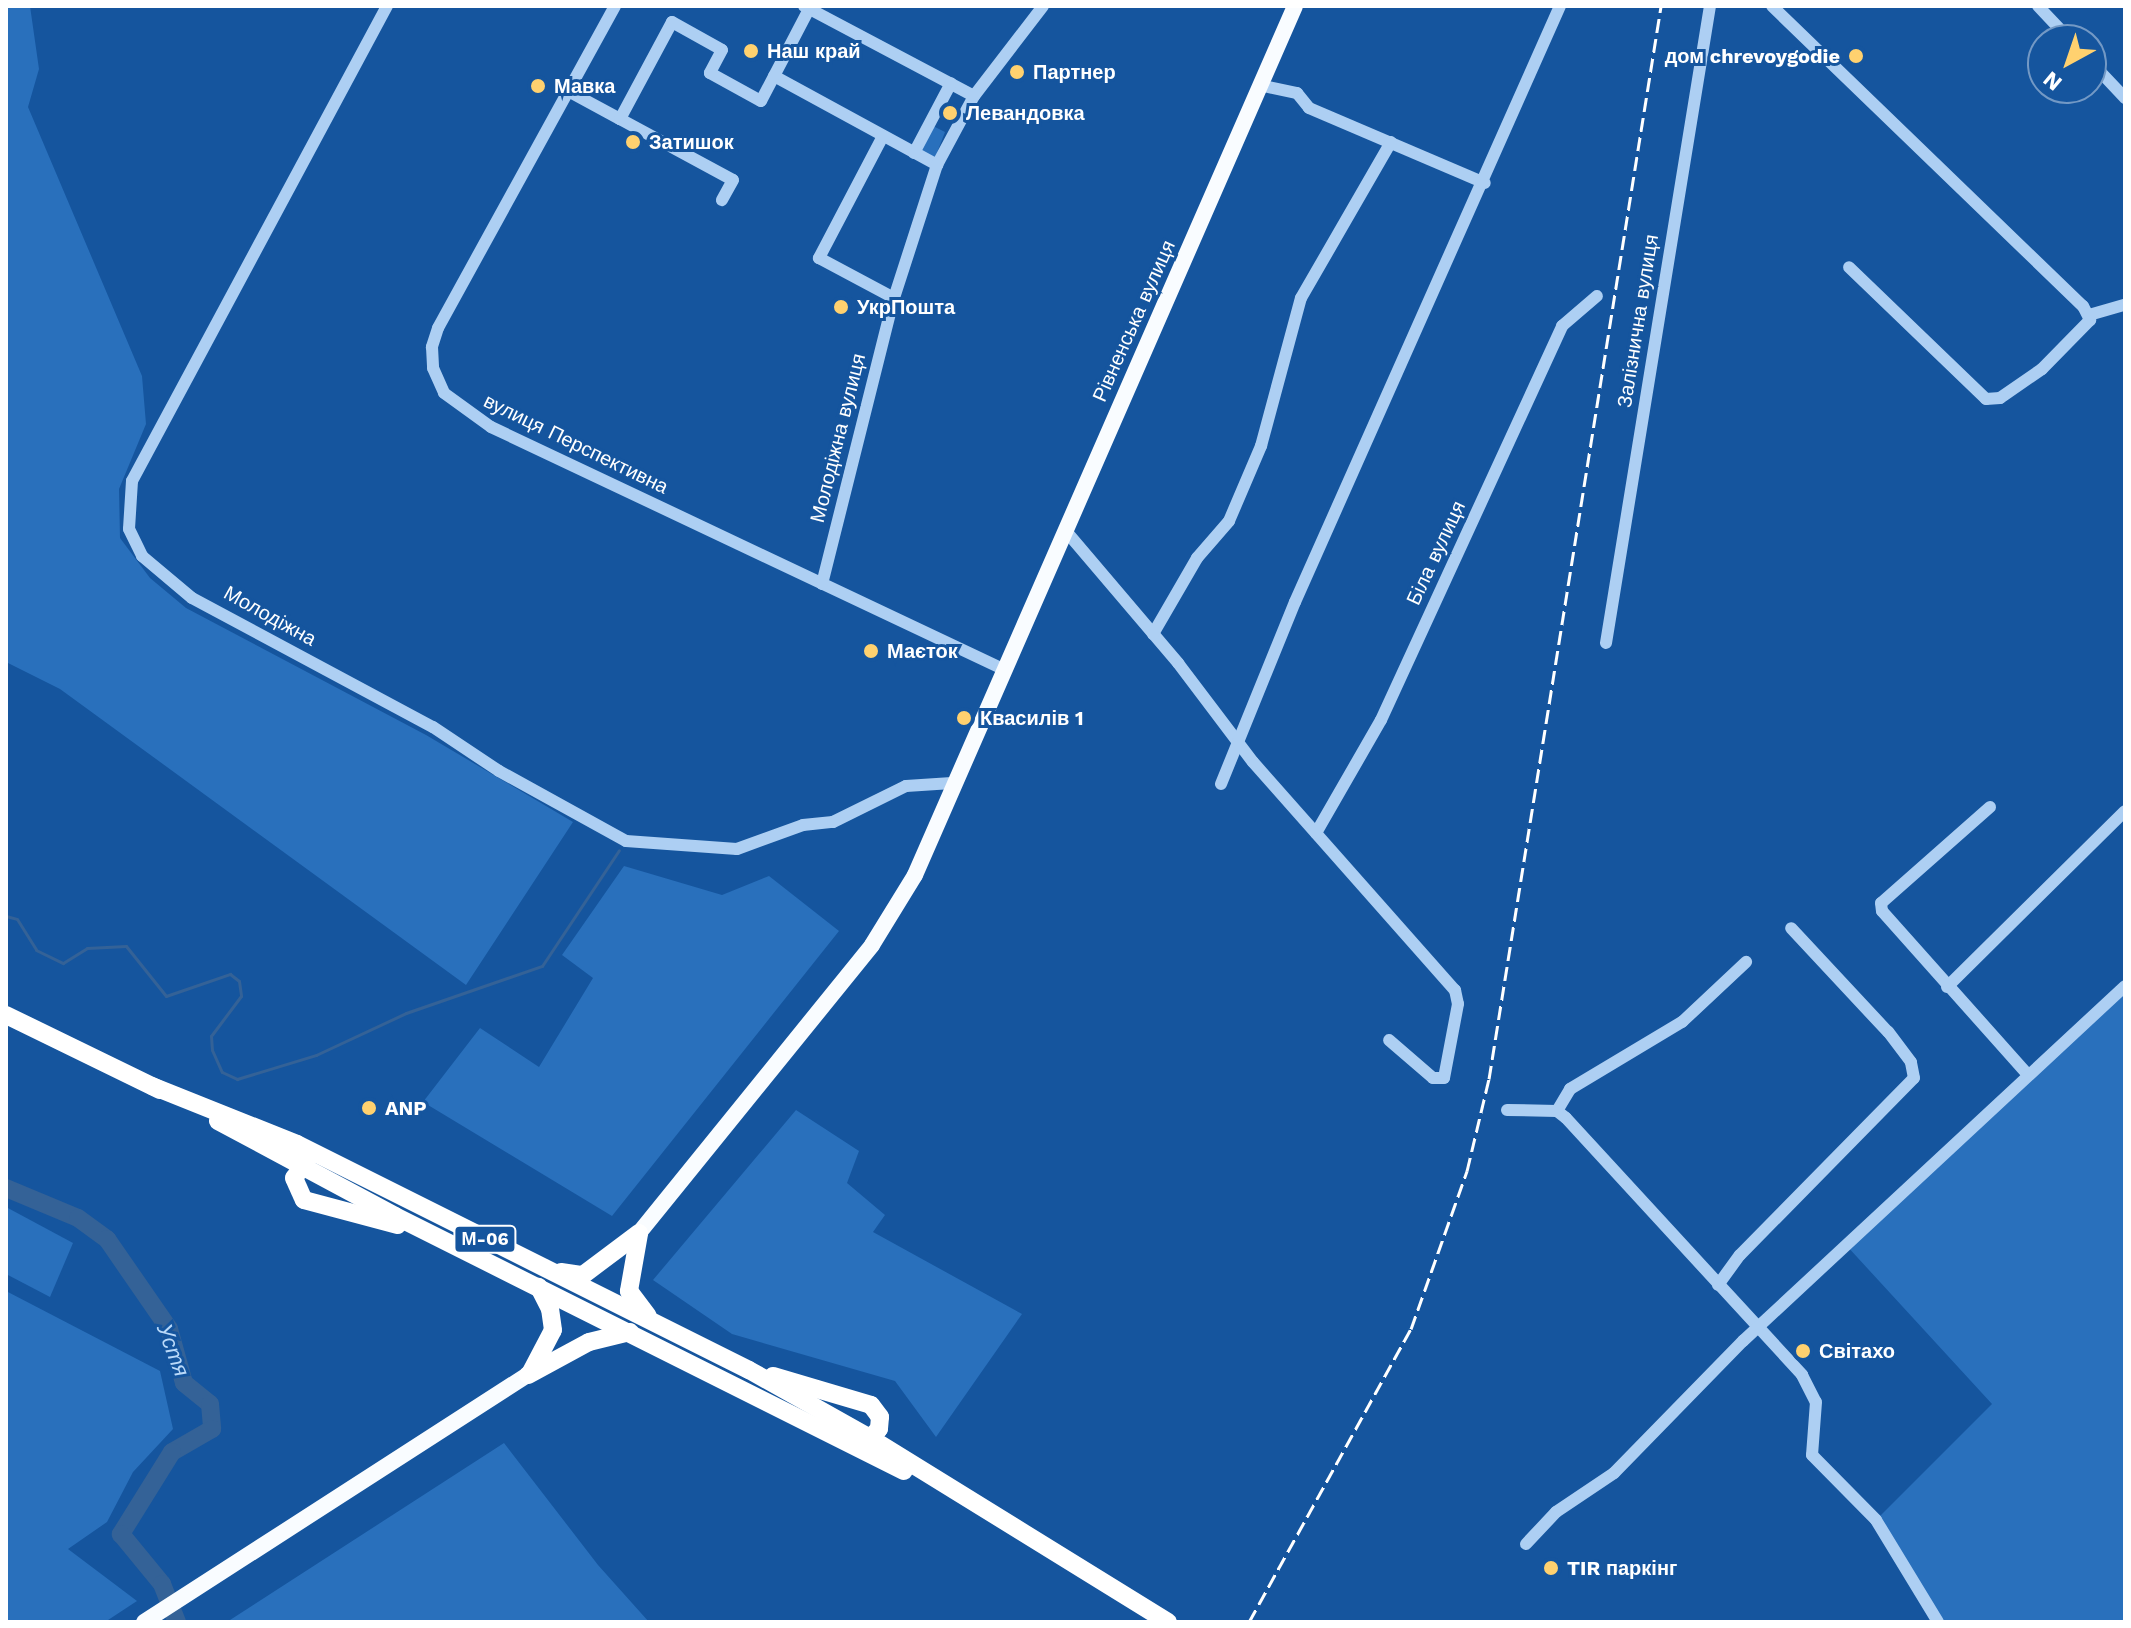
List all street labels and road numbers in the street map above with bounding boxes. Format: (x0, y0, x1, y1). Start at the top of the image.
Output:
street label: Залізнична вулиця (1612, 233, 1664, 409)
street label: Рівненська вулиця (1088, 237, 1180, 405)
street label: Молодіжна вулиця (805, 351, 871, 525)
street label: вулиця Перспективна (480, 389, 672, 499)
street label: Біла вулиця (1401, 497, 1471, 609)
street label: Молодіжна (220, 581, 320, 651)
road number: М-06 (453, 1225, 517, 1253)

